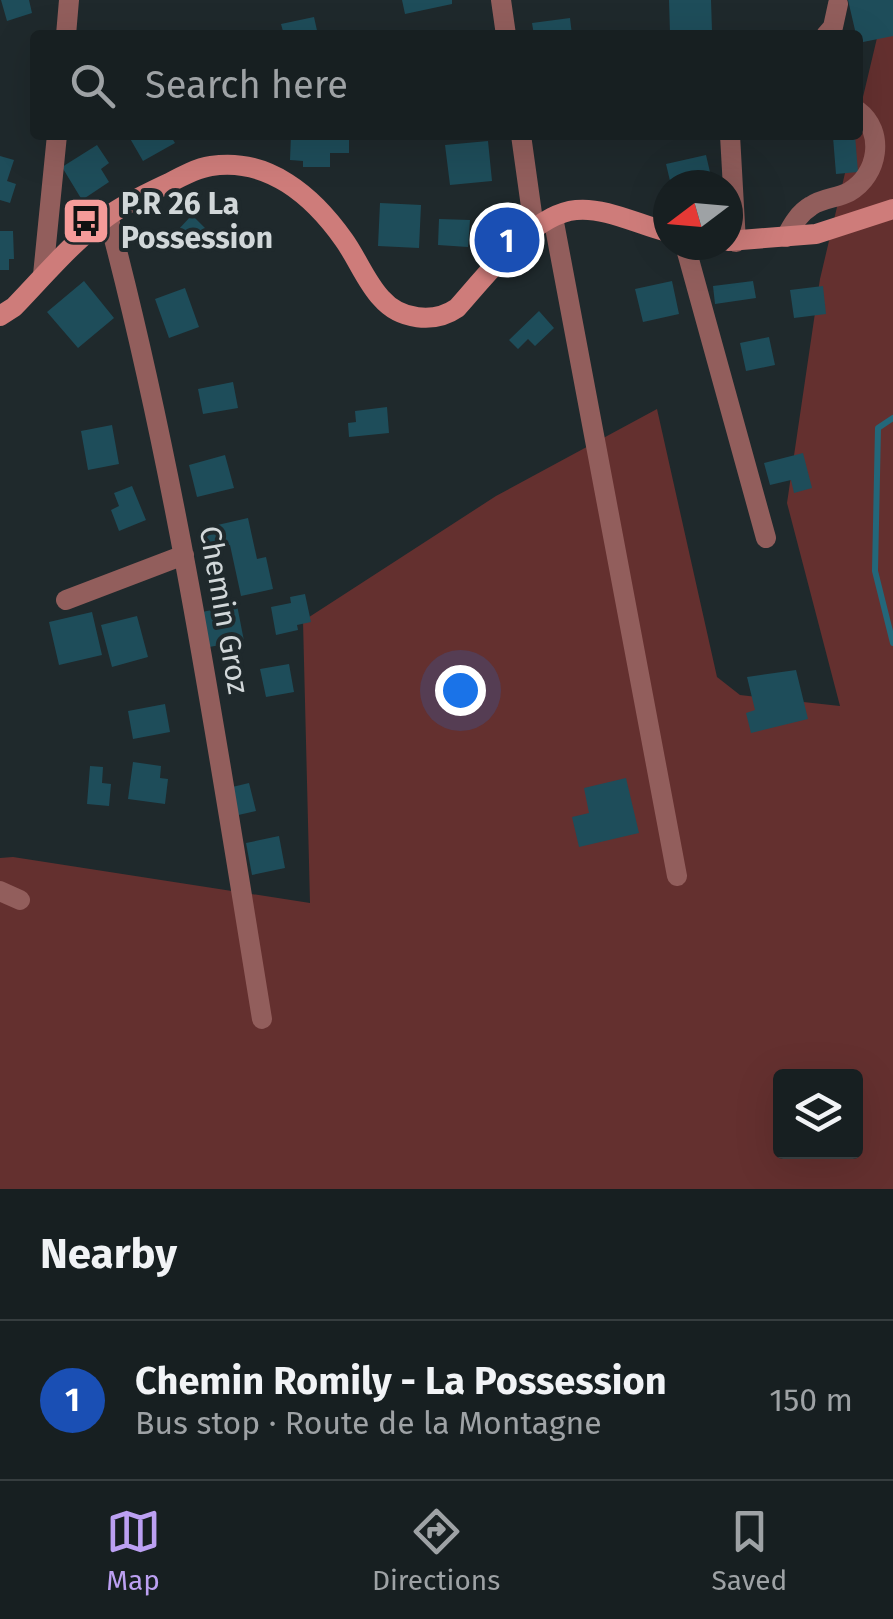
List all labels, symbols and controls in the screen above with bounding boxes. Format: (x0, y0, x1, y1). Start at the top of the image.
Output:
search box (30, 30, 863, 140)
icon: search (65, 58, 120, 113)
text: Search here (145, 62, 348, 108)
north arrow (653, 170, 743, 260)
place label: P.R 26 La Possession (121, 186, 273, 256)
bus stop icon: P.R 26 La Possession (60, 195, 112, 247)
pin: 1 (474, 202, 540, 278)
street label: Chemin Groz (191, 523, 257, 697)
your location (435, 665, 486, 716)
map controls (773, 1069, 863, 1159)
button: layers (773, 1069, 863, 1159)
text: Nearby (40, 1229, 177, 1279)
text: Chemin Romily - La Possession (135, 1358, 667, 1404)
text: 1 (65, 1381, 80, 1419)
text: 150 m (769, 1381, 853, 1419)
text: Bus stop · Route de la Montagne (135, 1404, 602, 1442)
tab: Map (106, 1504, 161, 1597)
tab: Directions (372, 1504, 500, 1597)
tab: Saved (712, 1504, 787, 1597)

